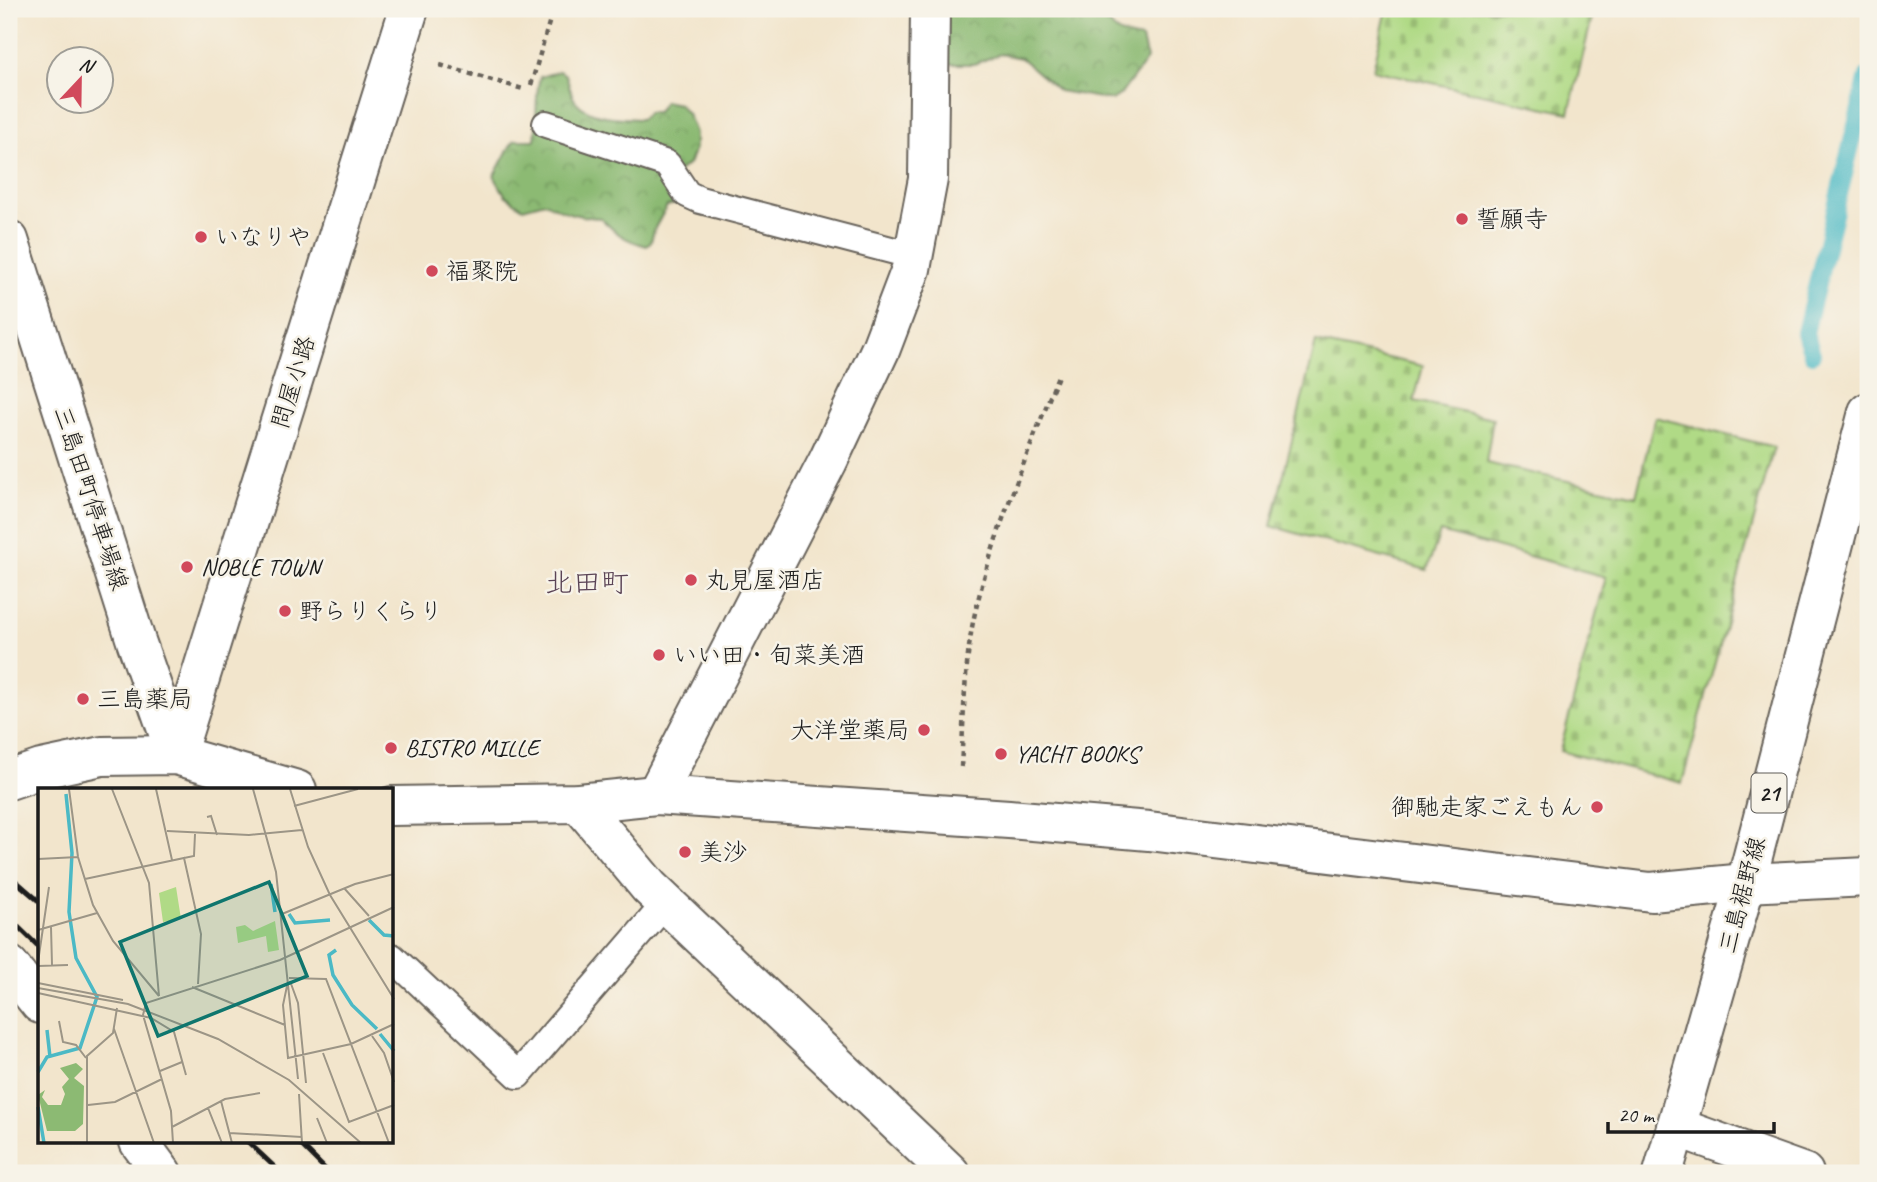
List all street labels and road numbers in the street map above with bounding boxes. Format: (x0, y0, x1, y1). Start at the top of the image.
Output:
street label: 問屋小路 (265, 332, 321, 432)
street label: 三島田町停車場線 (47, 402, 135, 594)
road number: 21 (1752, 774, 1786, 813)
street label: 三島裾野線 (1712, 833, 1772, 957)

